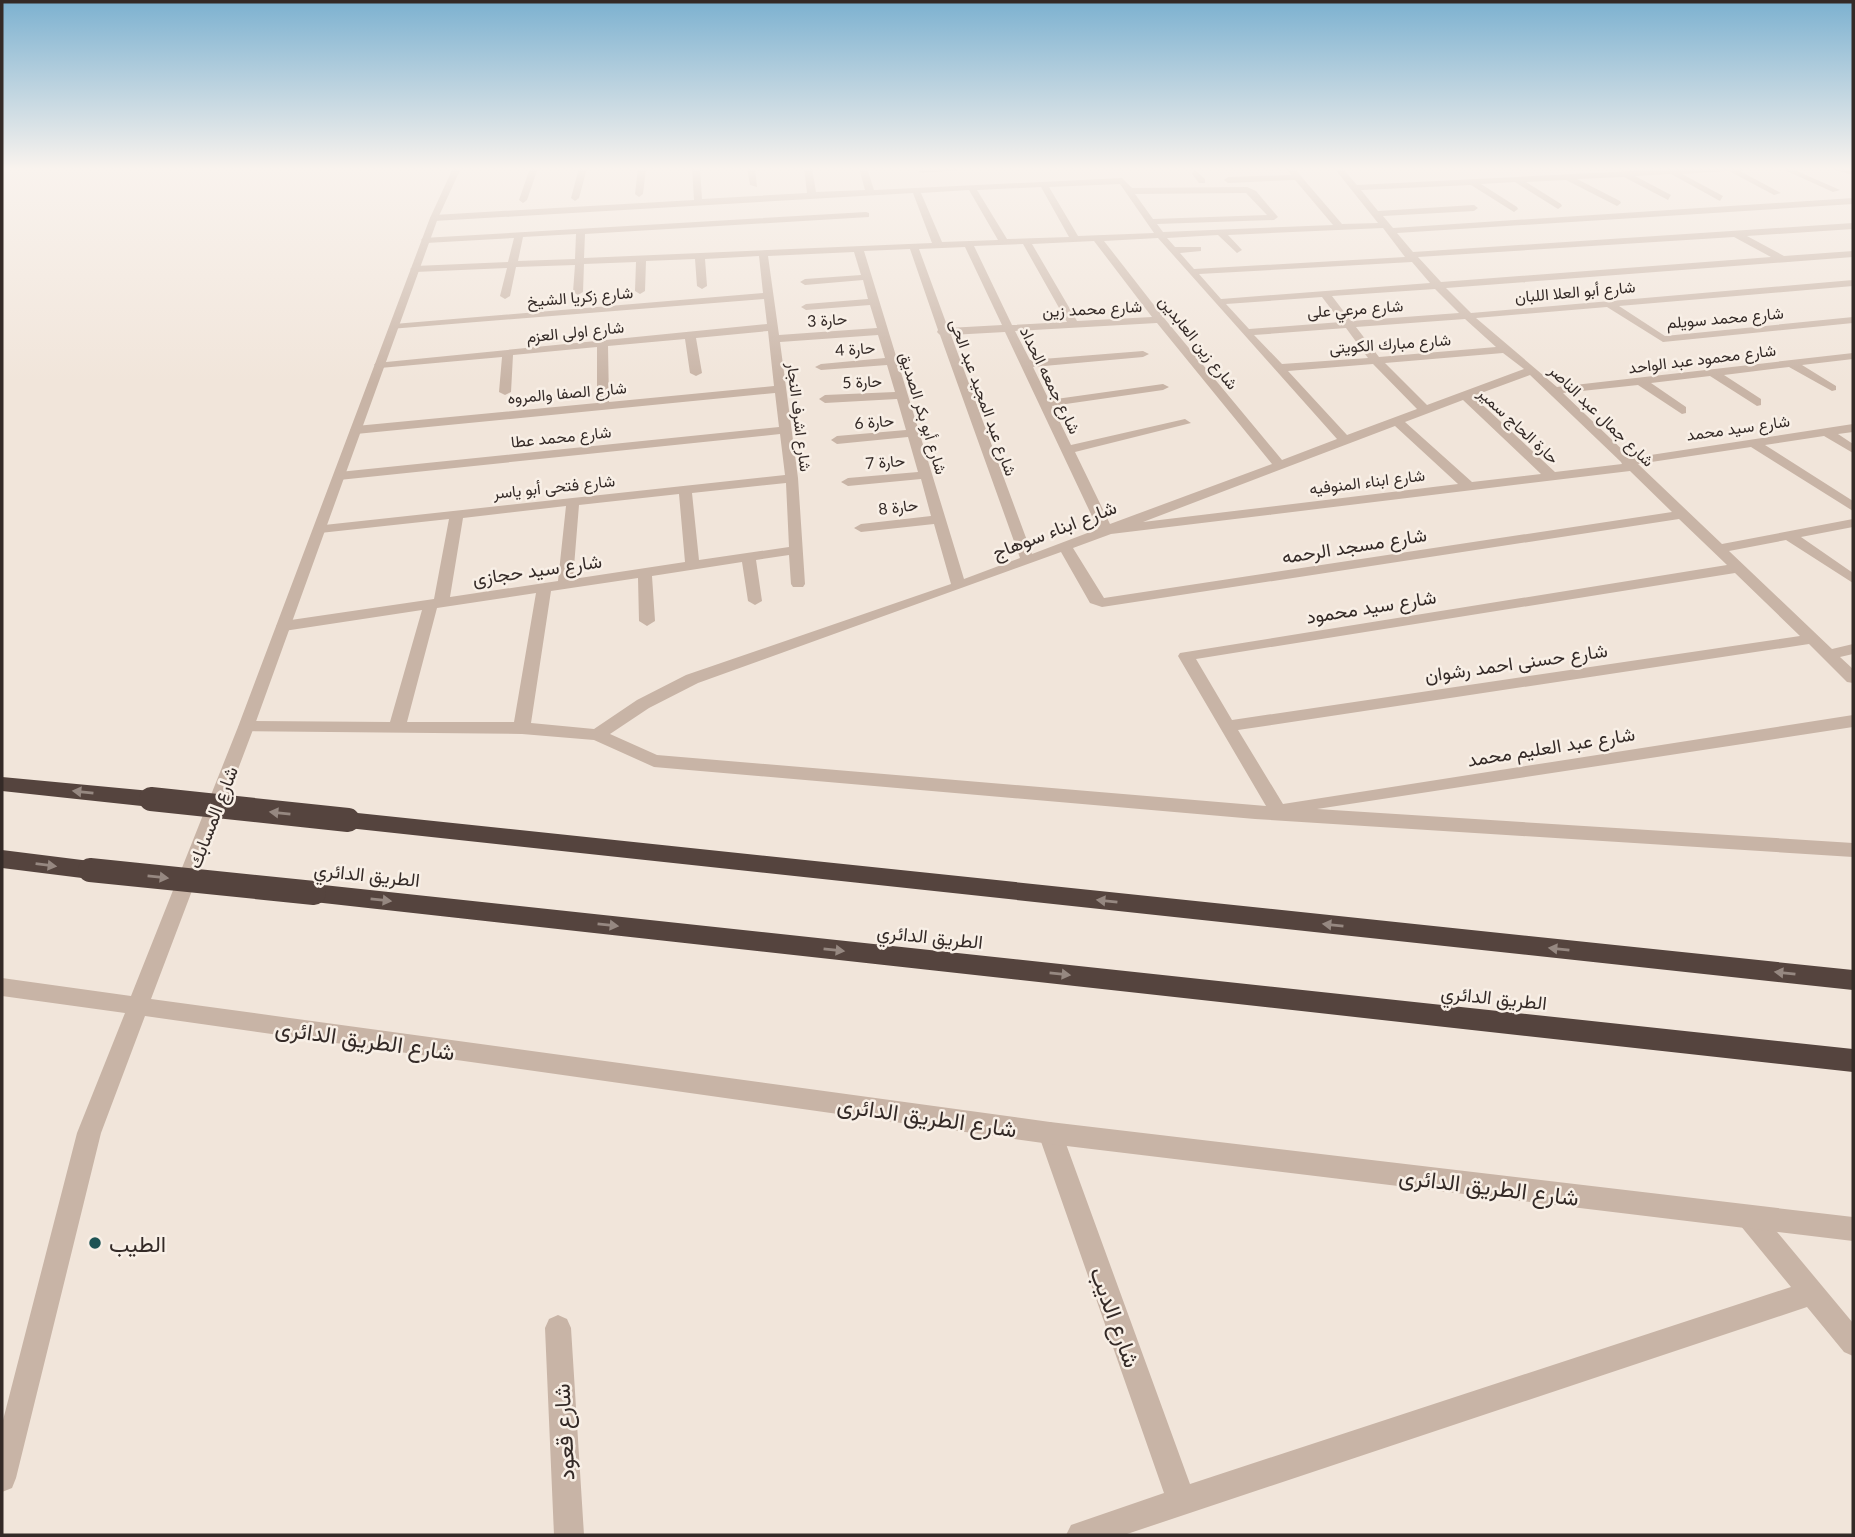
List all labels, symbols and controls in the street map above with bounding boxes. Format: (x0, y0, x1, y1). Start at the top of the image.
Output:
street label: شارع أبو العلا اللبان (1514, 276, 1636, 309)
street label: شارع زكريا الشيخ (526, 282, 634, 313)
street label: شارع زين العابدين (1153, 291, 1243, 395)
street label: شارع مرعي على (1306, 295, 1404, 326)
street label: شارع محمد زين (1042, 296, 1143, 323)
street label: شارع محمد سويلم (1666, 302, 1785, 335)
street label: حارة 3 (806, 308, 848, 332)
street label: شارع اولى العزم (525, 316, 625, 349)
street label: شارع عبد المجيد عبد الحى (944, 316, 1021, 479)
street label: شارع جمعه الحداد (1014, 323, 1085, 438)
street label: شارع مبارك الكويتى (1329, 329, 1452, 360)
street label: حارة 4 (834, 337, 876, 361)
street label: شارع محمود عبد الواحد (1627, 340, 1777, 379)
street label: شارع أبو بكر الصديق (893, 349, 952, 477)
street label: شارع جمال عبد الناصر (1543, 359, 1658, 472)
street label: شارع اشرف النجار (781, 360, 816, 473)
street label: حارة 5 (842, 370, 883, 394)
street label: شارع الصفا والمروه (507, 377, 628, 410)
street label: حارة الحاج سمير (1472, 382, 1563, 470)
street label: حارة 6 (853, 410, 895, 434)
street label: شارع سيد محمد (1685, 410, 1791, 447)
street label: شارع محمد عطا (510, 421, 612, 454)
street label: حارة 7 (864, 450, 906, 474)
street label: شارع ابناء المنوفيه (1308, 464, 1426, 500)
street label: شارع فتحى أبو ياسر (491, 470, 616, 505)
street label: حارة 8 (877, 494, 920, 520)
street label: شارع ابناء سوهاج (989, 495, 1120, 565)
street label: شارع مسجد الرحمه (1280, 522, 1428, 570)
street label: شارع سيد حجازى (471, 549, 604, 591)
street label: شارع سيد محمود (1304, 584, 1438, 630)
street label: شارع حسنى احمد رشوان (1423, 638, 1609, 688)
street label: شارع عبد العليم محمد (1466, 721, 1637, 773)
street label: شارع المسابك (182, 763, 244, 872)
one-way arrow (72, 786, 94, 797)
one-way arrow (269, 807, 291, 818)
street label: الطريق الدائري (312, 857, 421, 896)
one-way arrow (35, 859, 57, 870)
one-way arrow (147, 872, 169, 883)
one-way arrow (371, 895, 393, 906)
one-way arrow (1096, 895, 1118, 906)
street label: الطريق الدائري (875, 919, 984, 958)
one-way arrow (1322, 919, 1344, 930)
one-way arrow (597, 920, 619, 931)
one-way arrow (1548, 943, 1570, 954)
one-way arrow (823, 944, 845, 955)
one-way arrow (1774, 967, 1796, 978)
one-way arrow (1049, 969, 1071, 980)
street label: الطريق الدائري (1439, 980, 1548, 1019)
street label: شارع الطريق الدائرى (273, 1013, 457, 1068)
street label: شارع الطريق الدائرى (835, 1090, 1019, 1145)
street label: شارع الطريق الدائرى (1397, 1161, 1581, 1214)
place label: الطيب (109, 1229, 166, 1257)
marker: الطيب (87, 1235, 103, 1251)
street label: شارع الديب (1082, 1263, 1147, 1372)
street label: شارع قعود (546, 1383, 583, 1481)

